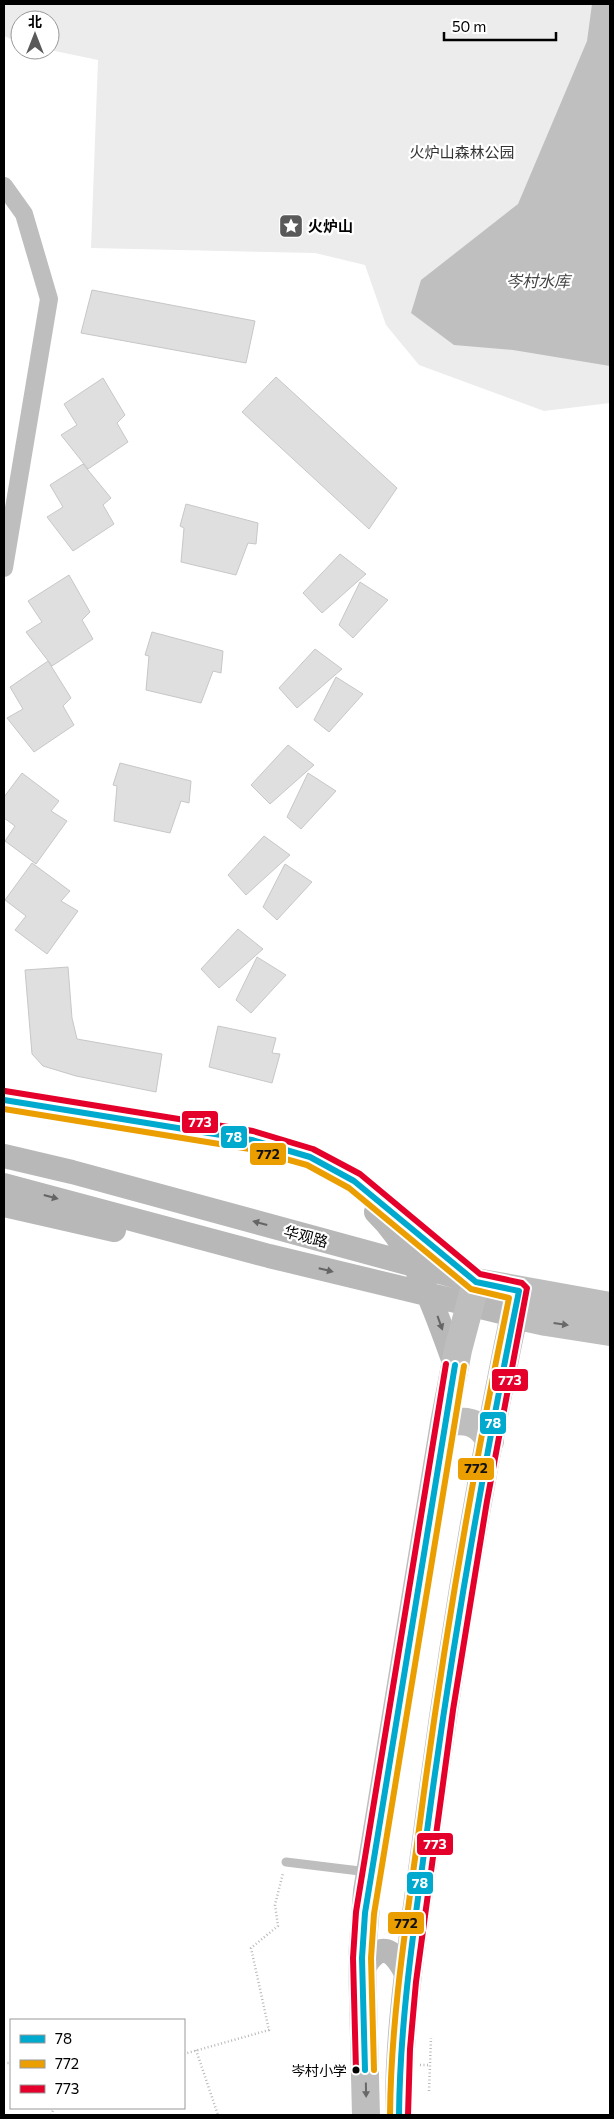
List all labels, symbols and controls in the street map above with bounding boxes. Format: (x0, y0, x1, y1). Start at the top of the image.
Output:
north arrow (10, 10, 60, 60)
scale bar (444, 10, 556, 42)
text: 北 (28, 13, 42, 30)
text: 50 m (452, 17, 486, 35)
park label: 火炉山森林公园 (409, 143, 515, 161)
place icon: 火炉山 (278, 213, 304, 239)
place label: 火炉山 (308, 217, 353, 235)
water label: 岑村水库 (506, 271, 573, 290)
line badge: 773 (181, 1110, 219, 1134)
text: 773 (188, 1113, 212, 1130)
line badge: 78 (220, 1125, 248, 1149)
text: 78 (226, 1128, 242, 1145)
line badge: 772 (249, 1142, 287, 1166)
text: 772 (256, 1145, 280, 1162)
one-way arrow (43, 1193, 58, 1201)
one-way arrow (252, 1219, 267, 1227)
street label: 华观路 (282, 1221, 330, 1251)
one-way arrow (319, 1266, 334, 1274)
one-way arrow (436, 1316, 444, 1331)
one-way arrow (554, 1321, 570, 1329)
line badge: 773 (491, 1368, 529, 1392)
text: 773 (498, 1371, 522, 1388)
line badge: 78 (479, 1411, 507, 1435)
text: 78 (485, 1414, 501, 1431)
line badge: 772 (457, 1457, 495, 1481)
text: 772 (464, 1459, 488, 1476)
line badge: 773 (416, 1832, 454, 1856)
text: 773 (423, 1835, 447, 1852)
line badge: 78 (406, 1871, 434, 1895)
text: 78 (412, 1874, 428, 1891)
line badge: 772 (387, 1911, 425, 1935)
text: 772 (394, 1914, 418, 1931)
legend (10, 2019, 185, 2109)
text: 78 (55, 2029, 72, 2047)
text: 772 (55, 2054, 79, 2072)
place label: 岑村小学 (291, 2062, 347, 2079)
marker: 岑村小学 (351, 2065, 361, 2075)
text: 773 (55, 2079, 79, 2097)
one-way arrow (362, 2082, 370, 2098)

